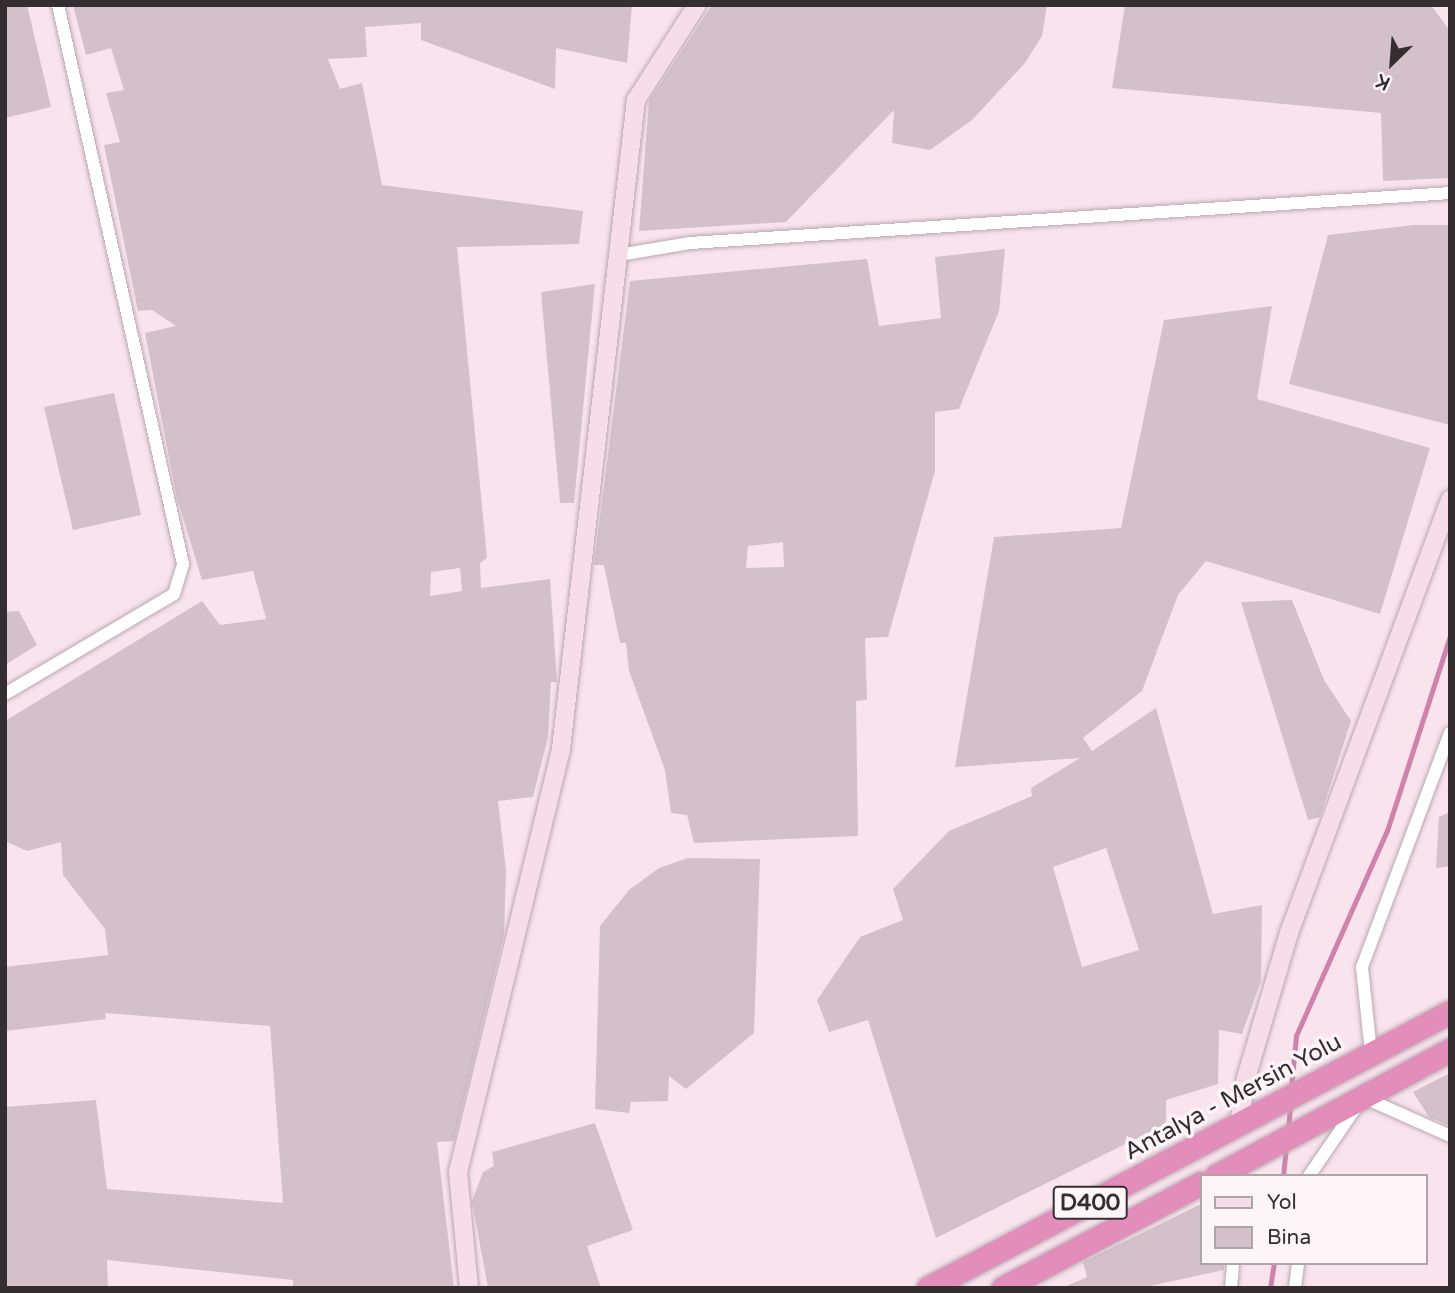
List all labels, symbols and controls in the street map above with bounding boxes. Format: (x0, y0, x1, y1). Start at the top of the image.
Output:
north arrow (1357, 28, 1427, 98)
text: K (1373, 69, 1394, 95)
street label: Antalya - Mersin Yolu (1119, 1027, 1347, 1167)
legend (1200, 1174, 1427, 1265)
road number: D400 (1052, 1184, 1128, 1222)
text: Yol (1267, 1190, 1297, 1215)
text: Bina (1267, 1225, 1311, 1250)

